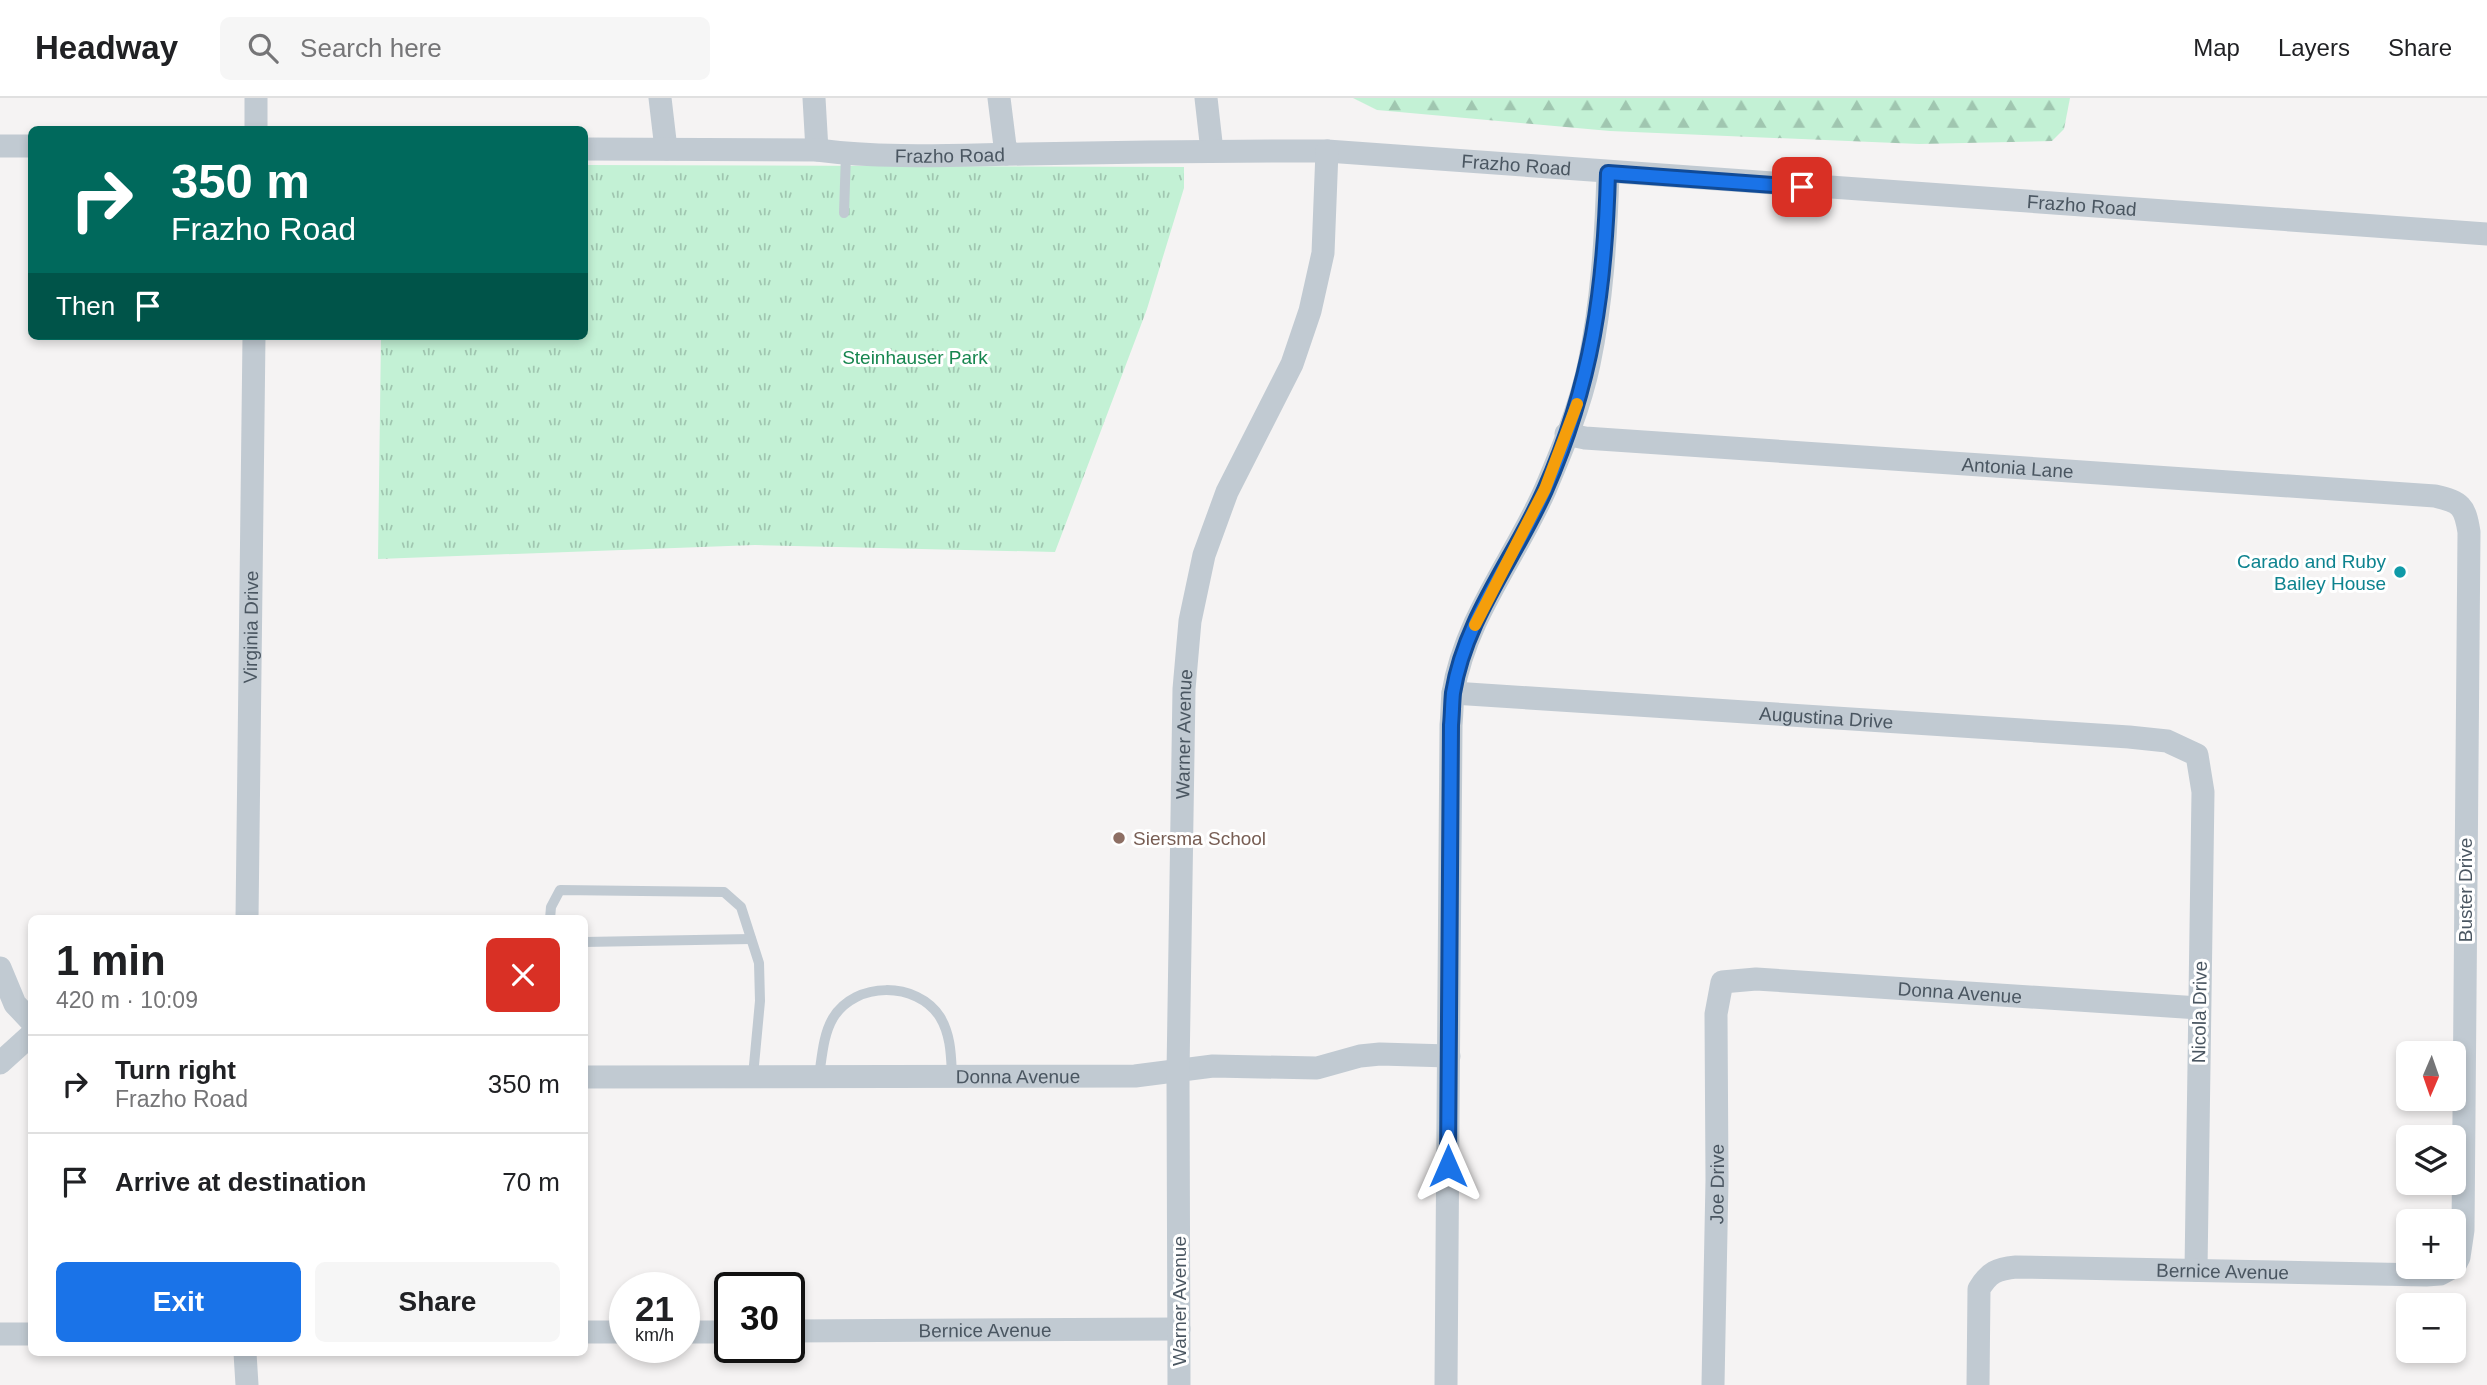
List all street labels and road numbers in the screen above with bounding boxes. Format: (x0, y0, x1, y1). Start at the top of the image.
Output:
street label: Frazho Road (895, 144, 1005, 167)
street label: Frazho Road (1461, 151, 1572, 179)
street label: Frazho Road (2026, 191, 2137, 220)
street label: Antonia Lane (1961, 454, 2074, 482)
street label: Virginia Drive (240, 571, 262, 684)
street label: Warner Avenue (1172, 668, 1197, 799)
street label: Augustina Drive (1759, 703, 1894, 733)
street label: Buster Drive (2455, 838, 2476, 942)
street label: Nicola Drive (2188, 961, 2211, 1063)
street label: Donna Avenue (1897, 978, 2023, 1007)
street label: Donna Avenue (956, 1066, 1080, 1087)
street label: Joe Drive (1706, 1144, 1728, 1224)
street label: Warner Avenue (1169, 1236, 1190, 1366)
street label: Bernice Avenue (2156, 1260, 2289, 1283)
street label: Bernice Avenue (919, 1320, 1051, 1341)

